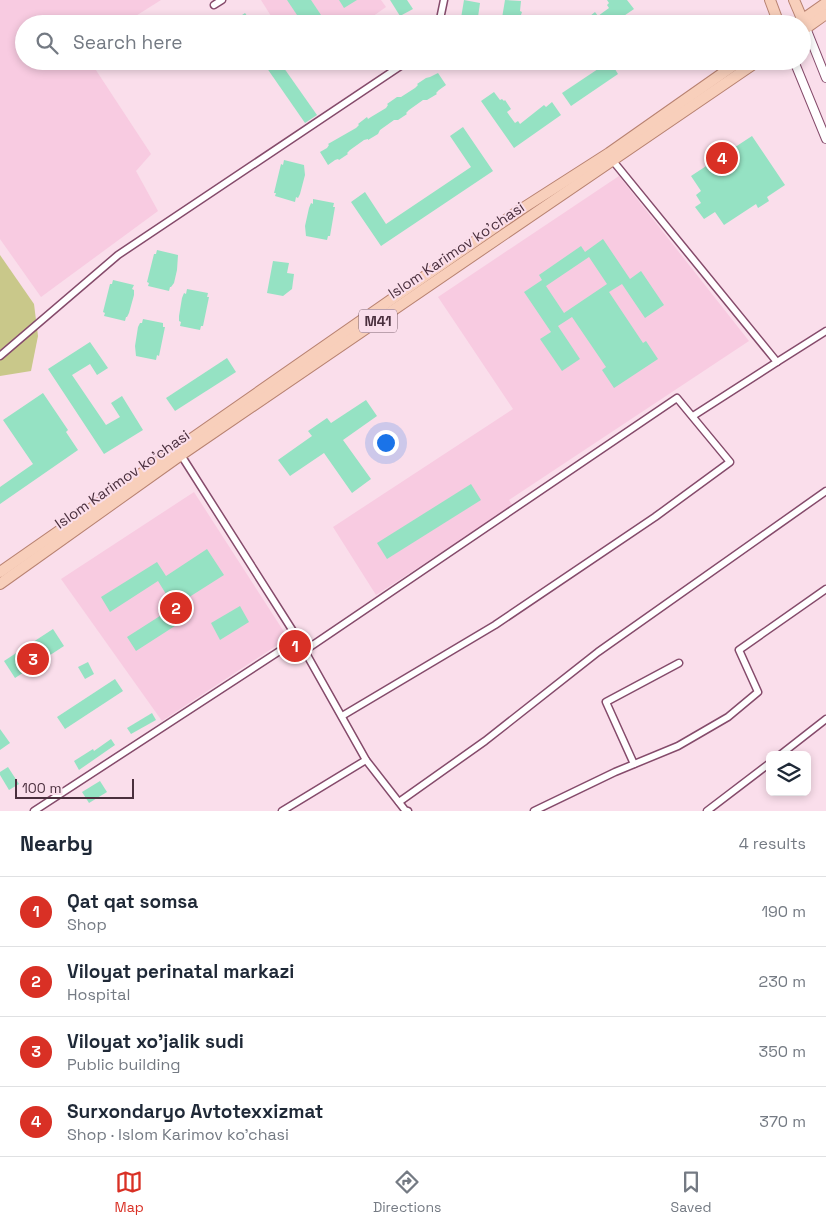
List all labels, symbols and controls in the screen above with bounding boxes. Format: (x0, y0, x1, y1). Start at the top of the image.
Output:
search box (15, 15, 811, 70)
icon: search (33, 29, 61, 57)
text: Search here (73, 30, 183, 55)
pin: 4 (706, 139, 738, 177)
street label: Islom Karimov ko'chasi (384, 197, 528, 303)
road number: M41 (359, 310, 397, 332)
street label: Islom Karimov ko'chasi (51, 425, 193, 533)
your location (373, 430, 399, 456)
pin: 2 (160, 589, 192, 627)
pin: 1 (279, 627, 311, 665)
pin: 3 (17, 640, 49, 678)
map controls (766, 751, 811, 796)
button: layers (766, 751, 811, 796)
scale bar (15, 776, 134, 799)
text: 100 m (22, 779, 61, 797)
text: Nearby (20, 830, 93, 857)
text: 4 results (739, 833, 806, 854)
text: Qat qat somsa (67, 889, 198, 914)
text: 1 (32, 901, 40, 922)
text: 190 m (761, 901, 806, 922)
text: Shop (67, 914, 107, 935)
text: Viloyat perinatal markazi (67, 959, 294, 984)
text: 2 (31, 971, 41, 992)
text: 230 m (759, 971, 806, 992)
text: Hospital (67, 984, 130, 1005)
text: Viloyat xo'jalik sudi (67, 1029, 244, 1054)
text: 3 (31, 1041, 41, 1062)
text: 350 m (759, 1041, 806, 1062)
text: Public building (67, 1054, 180, 1075)
text: Surxondaryo Avtotexxizmat (67, 1099, 323, 1124)
text: 4 (31, 1111, 41, 1132)
text: 370 m (759, 1111, 806, 1132)
text: Shop · Islom Karimov ko'chasi (67, 1124, 289, 1145)
tab: Map (115, 1168, 144, 1216)
tab: Directions (373, 1168, 441, 1216)
tab: Saved (671, 1168, 711, 1216)

